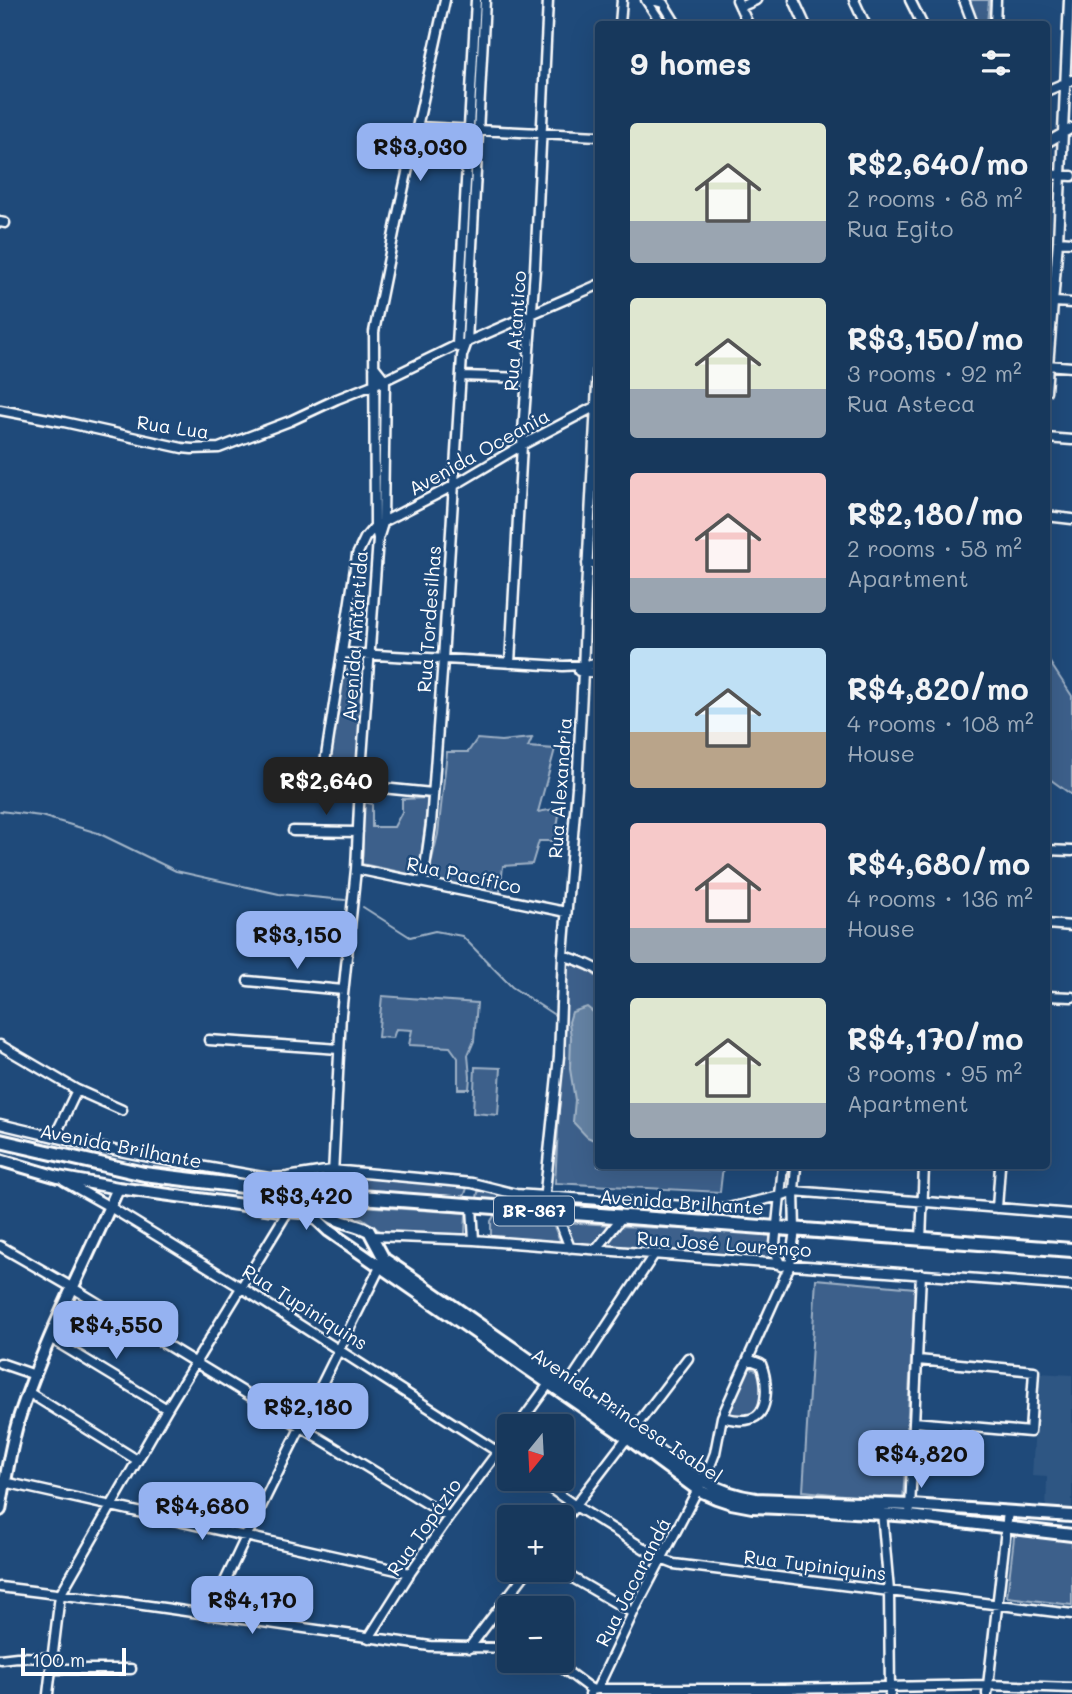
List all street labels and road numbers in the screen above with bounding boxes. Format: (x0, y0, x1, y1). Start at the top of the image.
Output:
street label: Rua Atantico (498, 270, 531, 392)
street label: Avenida Oceania (404, 402, 554, 501)
street label: Rua Lua (135, 409, 211, 444)
street label: Rua Tordesilhas (411, 545, 446, 693)
street label: Avenida Antártida (336, 550, 373, 722)
street label: Rua Alexandria (542, 717, 577, 859)
street label: Rua Pacífico (404, 850, 524, 899)
street label: Avenida Brilhante (38, 1118, 204, 1173)
street label: Avenida Brilhante (599, 1183, 765, 1220)
road number: BR-367 (494, 1196, 574, 1226)
street label: Rua José Lourenço (636, 1225, 812, 1262)
street label: Rua Tupiniquins (238, 1258, 373, 1355)
street label: Avenida Princesa Isabel (527, 1341, 728, 1488)
street label: Rua Topázio (381, 1473, 466, 1580)
street label: Rua Jacarandá (589, 1513, 676, 1651)
street label: Rua Tupiniquins (742, 1543, 888, 1586)

